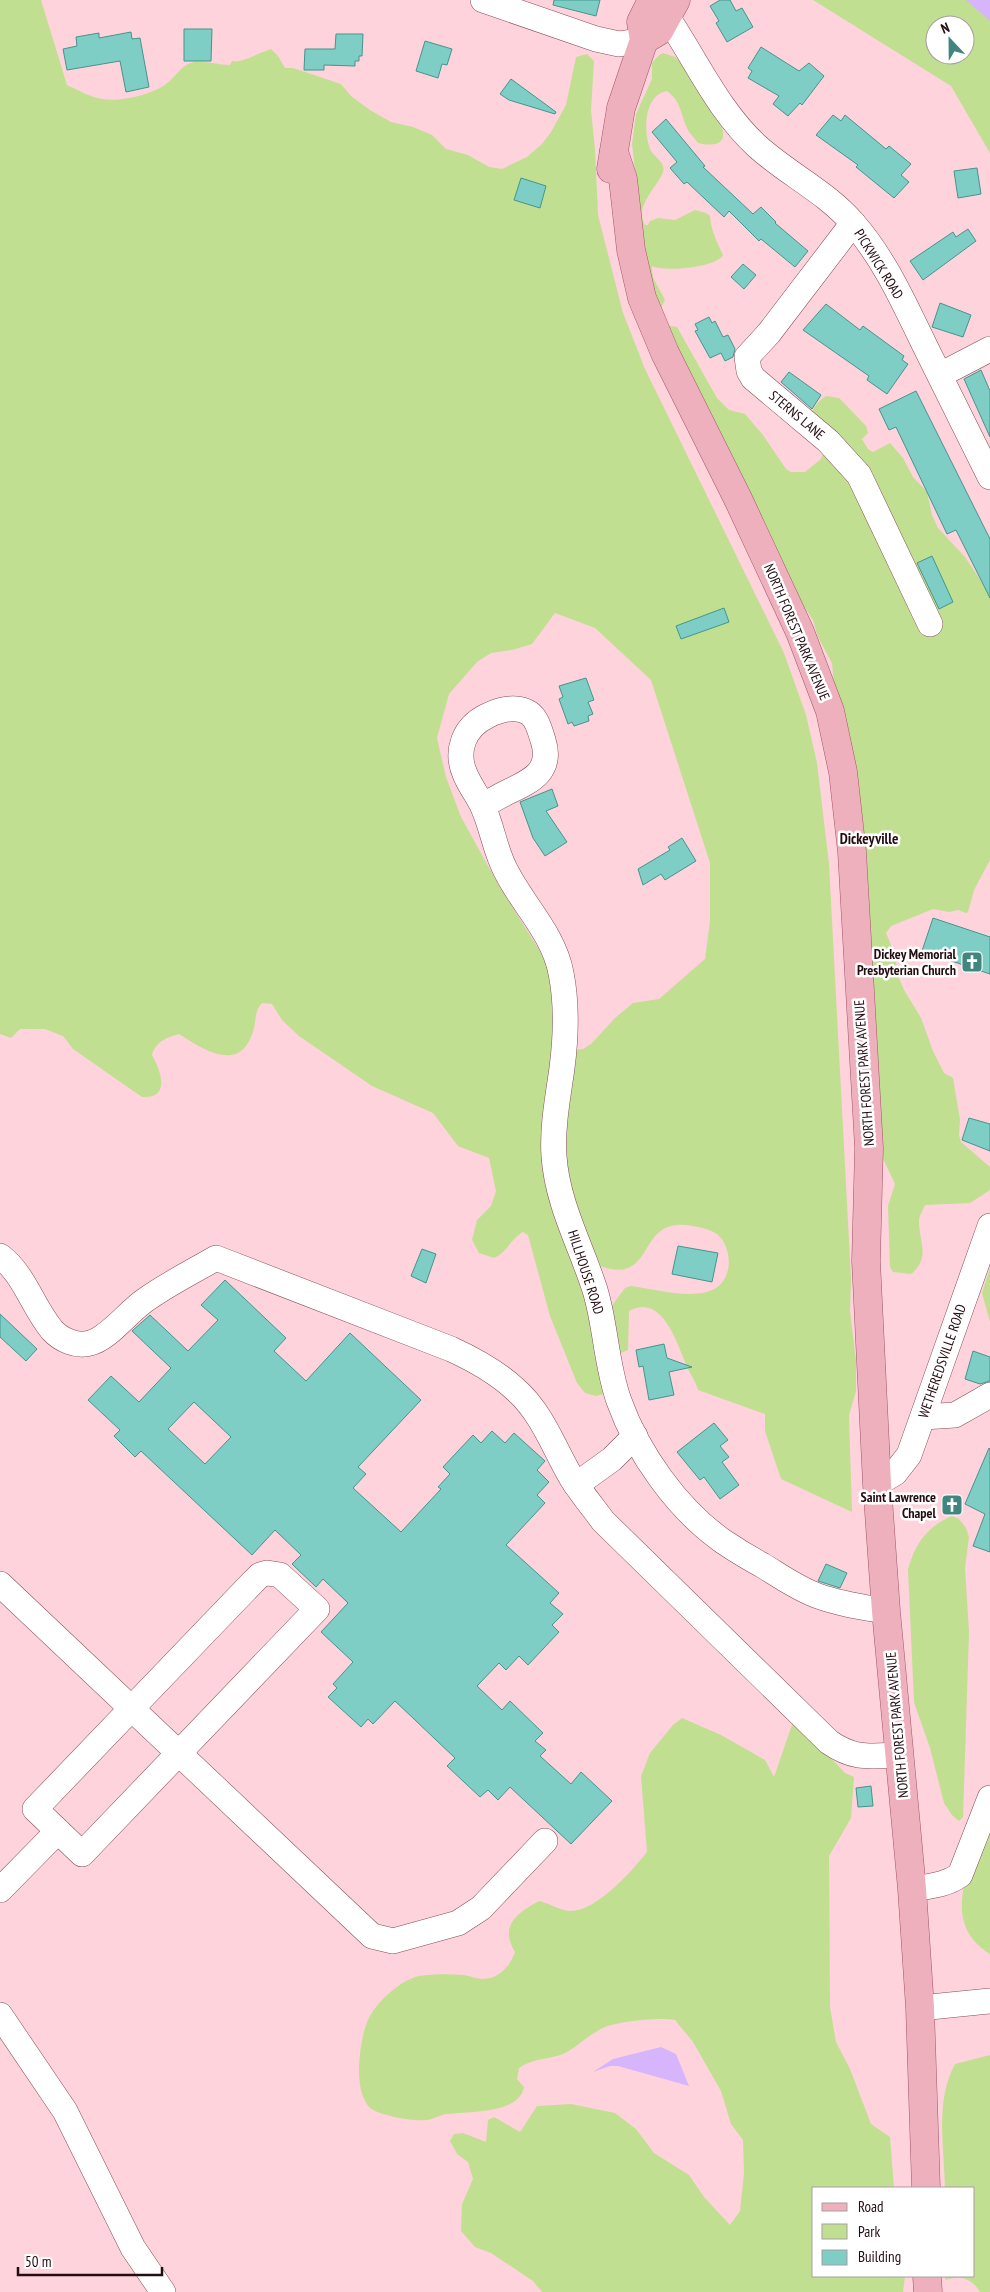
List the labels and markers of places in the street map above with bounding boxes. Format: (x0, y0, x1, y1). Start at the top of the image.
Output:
place label: Dickey Memorial Presbyterian Church (857, 945, 957, 979)
church icon: Dickey Memorial Presbyterian Church (960, 950, 984, 974)
place label: Saint Lawrence Chapel (861, 1488, 937, 1522)
church icon: Saint Lawrence Chapel (940, 1493, 964, 1517)

